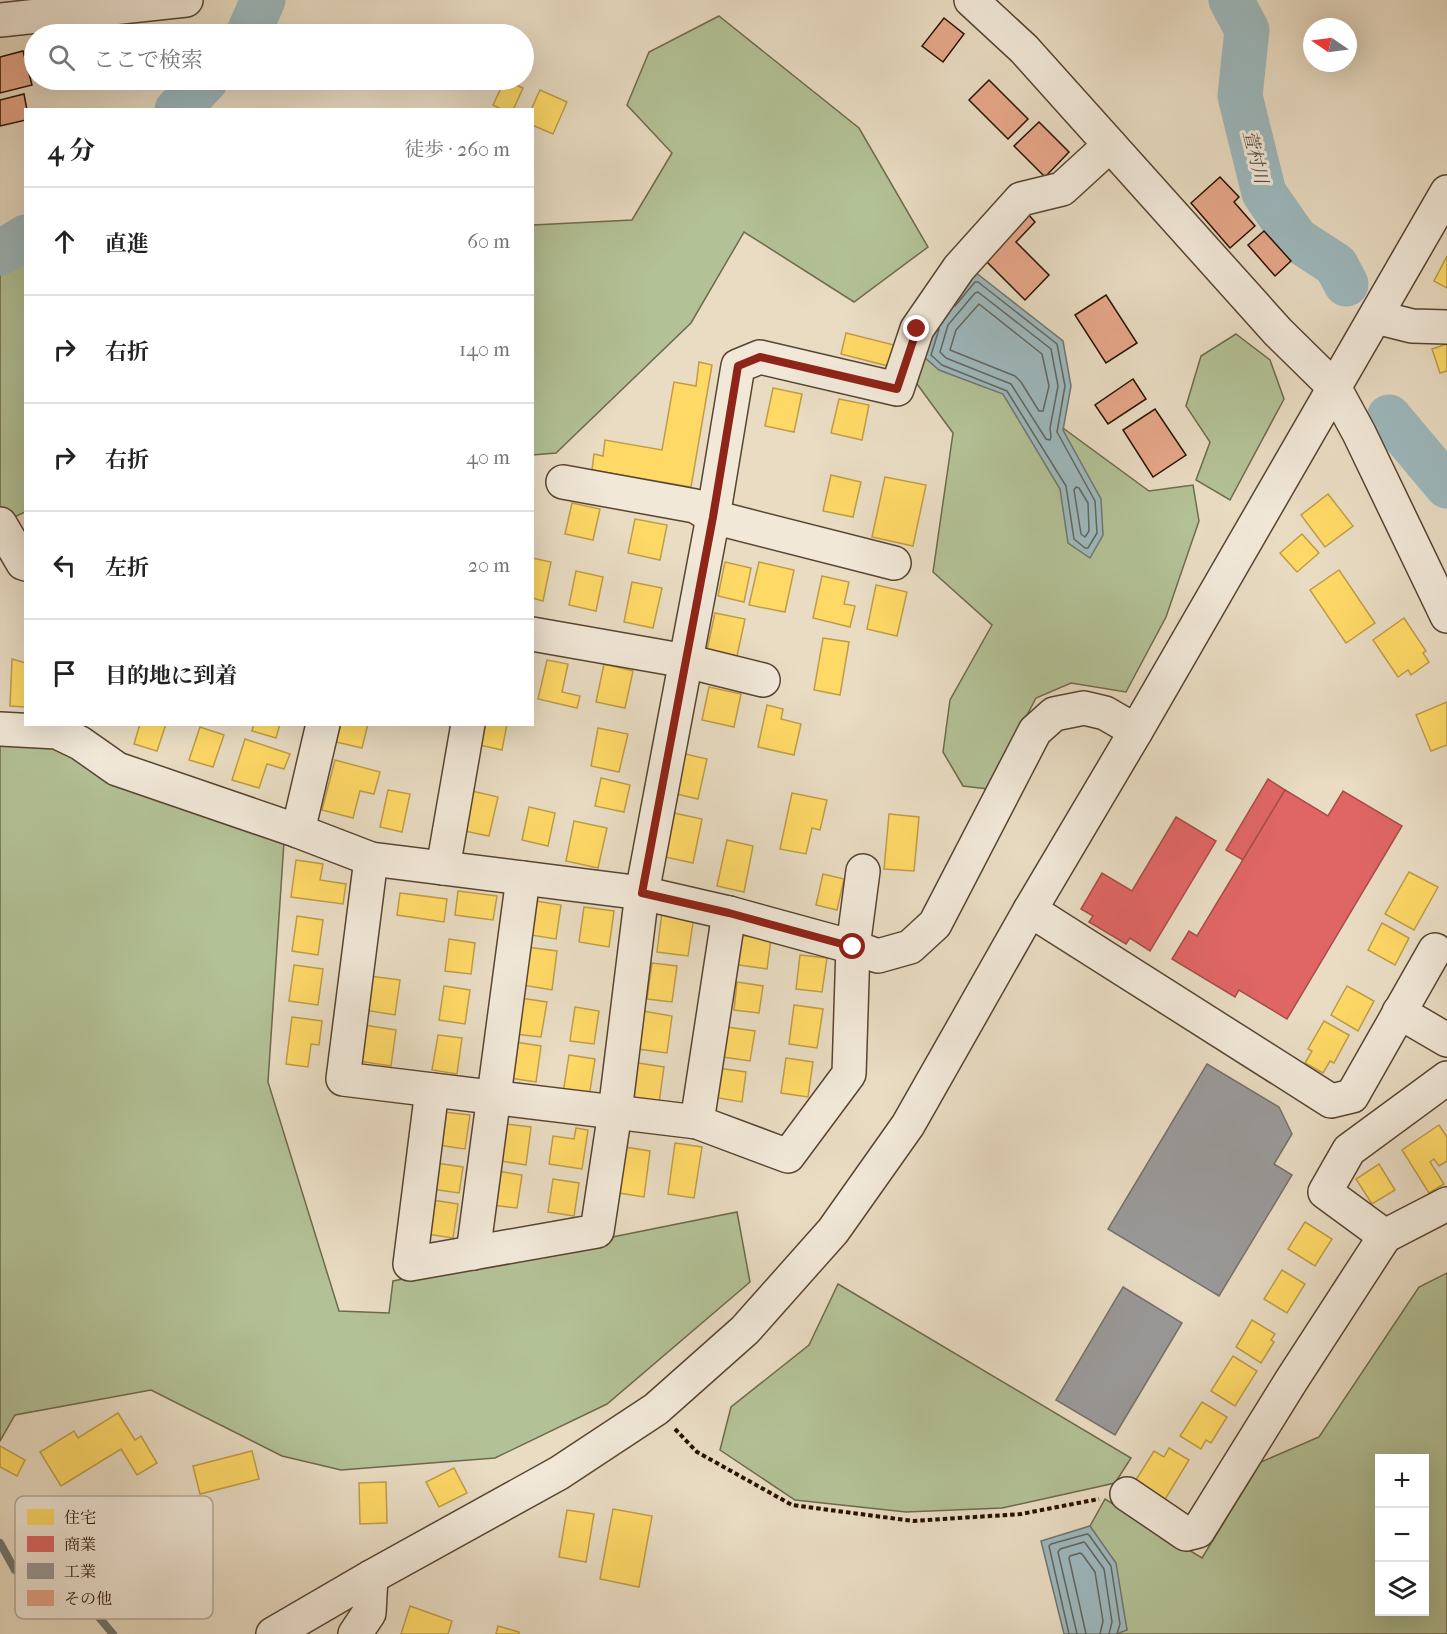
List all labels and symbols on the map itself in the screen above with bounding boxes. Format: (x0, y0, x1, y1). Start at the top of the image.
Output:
north arrow (1303, 18, 1357, 72)
water label: 萱村川 (1238, 128, 1272, 188)
route end (903, 315, 929, 341)
route start (839, 933, 865, 959)
legend (15, 1496, 213, 1619)
text: 住宅 (64, 1508, 96, 1527)
text: 商業 (64, 1535, 96, 1554)
text: 工業 (64, 1562, 96, 1581)
text: その他 (64, 1589, 112, 1608)

